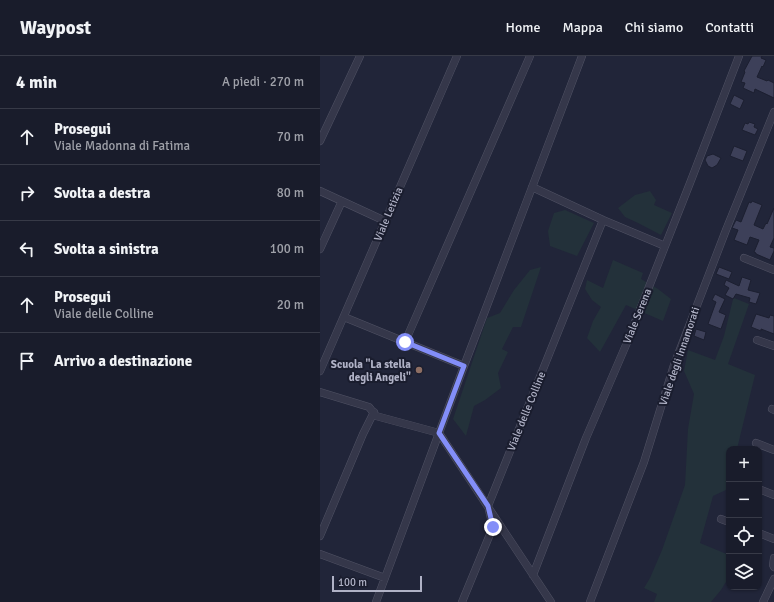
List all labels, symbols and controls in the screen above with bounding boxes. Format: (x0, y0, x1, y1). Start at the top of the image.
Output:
text: Waypost (20, 16, 91, 40)
text: Home (506, 19, 540, 36)
text: Mappa (562, 19, 603, 36)
text: Chi siamo (625, 19, 683, 36)
text: Contatti (705, 19, 754, 36)
text: 4 min (16, 72, 57, 93)
text: A piedi · 270 m (222, 74, 304, 90)
text: Prosegui (54, 120, 111, 138)
icon: ahead (16, 126, 38, 148)
text: 70 m (277, 129, 304, 145)
text: Viale Madonna di Fatima (54, 138, 190, 154)
icon: right (16, 182, 38, 204)
text: Svolta a destra (54, 184, 150, 202)
text: 80 m (277, 185, 304, 201)
street label: Viale Letizia (371, 185, 406, 243)
icon: left (16, 238, 38, 260)
text: Svolta a sinistra (54, 240, 159, 258)
text: 100 m (270, 241, 304, 257)
street label: Viale Serena (620, 286, 655, 346)
text: Prosegui (54, 288, 111, 306)
icon: ahead (16, 294, 38, 316)
text: 20 m (277, 297, 304, 313)
street label: Viale degli Innamorati (657, 305, 702, 407)
text: Viale delle Colline (54, 306, 154, 322)
route start (396, 333, 414, 351)
icon: arrive (16, 350, 38, 372)
text: Arrivo a destinazione (54, 352, 192, 370)
place label: Scuola "La stella degli Angeli" (331, 358, 411, 384)
marker: Scuola "La stella degli Angeli" (414, 365, 424, 375)
street label: Viale delle Colline (505, 370, 548, 453)
map controls (726, 446, 762, 590)
button: + (726, 446, 762, 482)
button: − (726, 482, 762, 518)
route end (484, 518, 502, 536)
button: locate (726, 518, 762, 554)
button: layers (726, 554, 762, 590)
scale bar (332, 574, 422, 593)
text: 100 m (338, 576, 367, 589)

